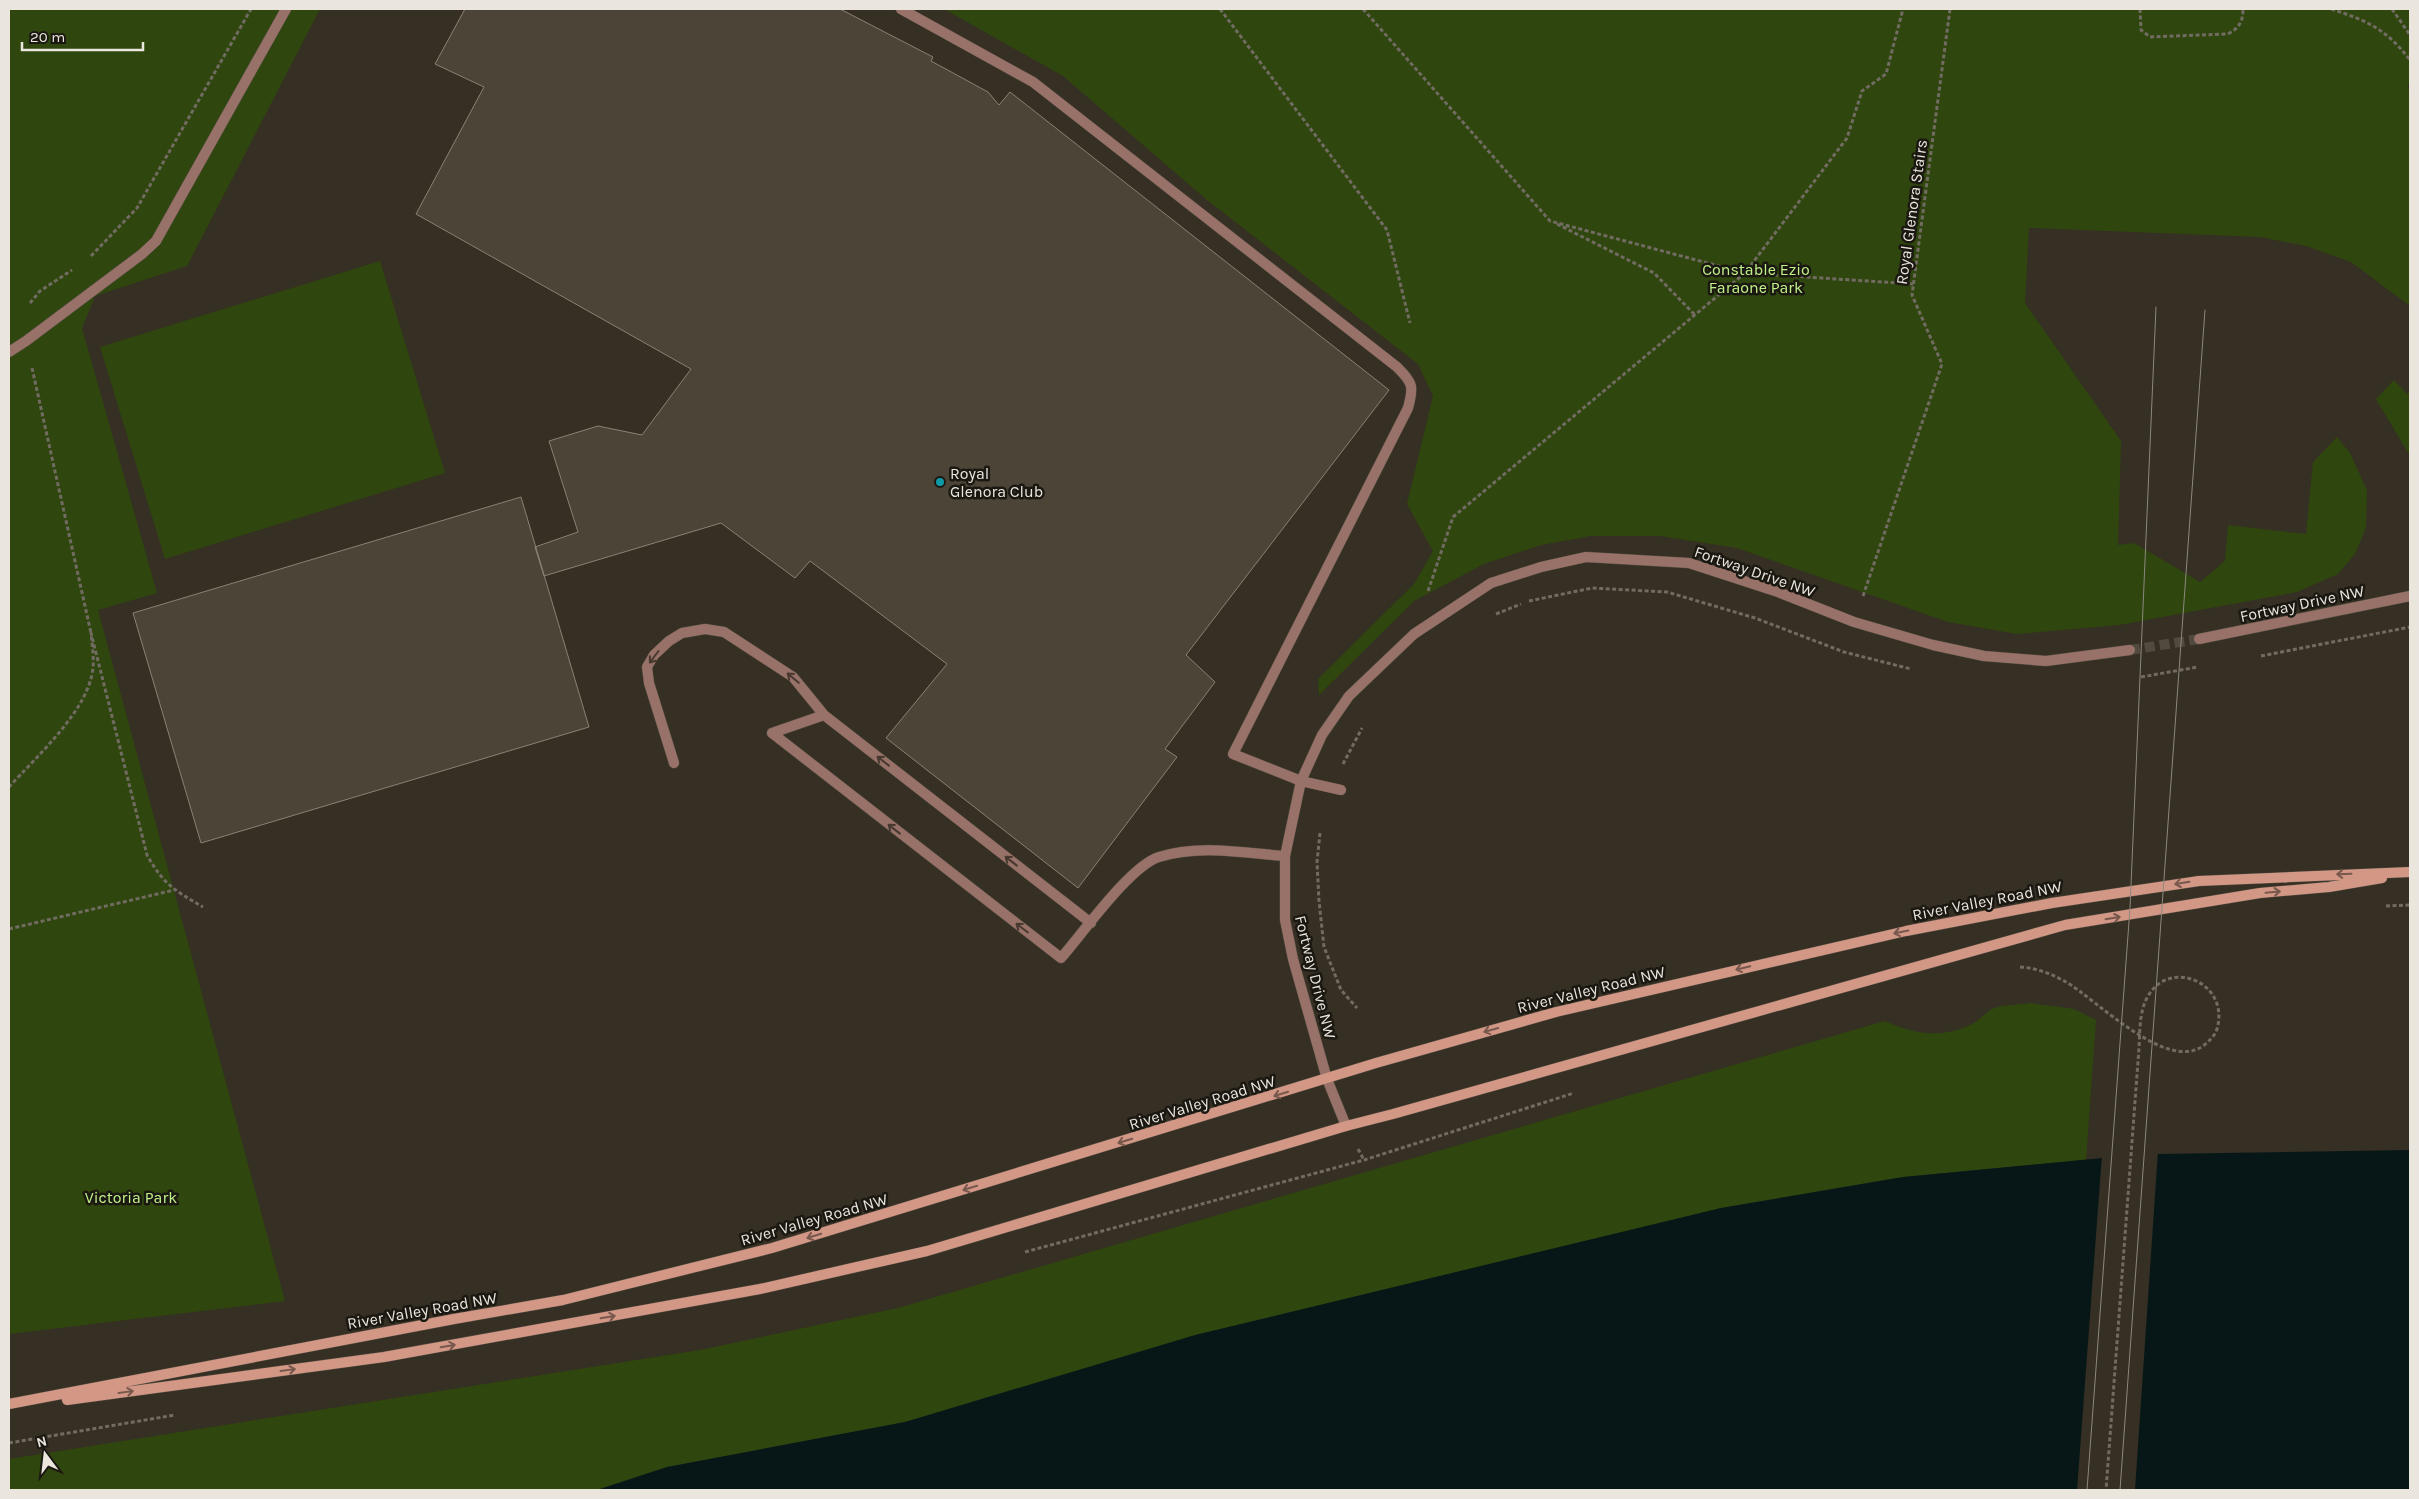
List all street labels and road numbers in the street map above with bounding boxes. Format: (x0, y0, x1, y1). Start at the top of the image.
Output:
street label: Royal Glenora Stairs (1892, 138, 1931, 286)
street label: Fortway Drive NW (1692, 542, 1818, 601)
street label: Fortway Drive NW (2238, 581, 2367, 626)
street label: River Valley Road NW (1911, 877, 2064, 924)
street label: Fortway Drive NW (1291, 913, 1340, 1041)
street label: River Valley Road NW (1515, 962, 1668, 1017)
street label: River Valley Road NW (1127, 1071, 1278, 1134)
street label: River Valley Road NW (738, 1189, 890, 1250)
street label: River Valley Road NW (346, 1288, 499, 1333)

